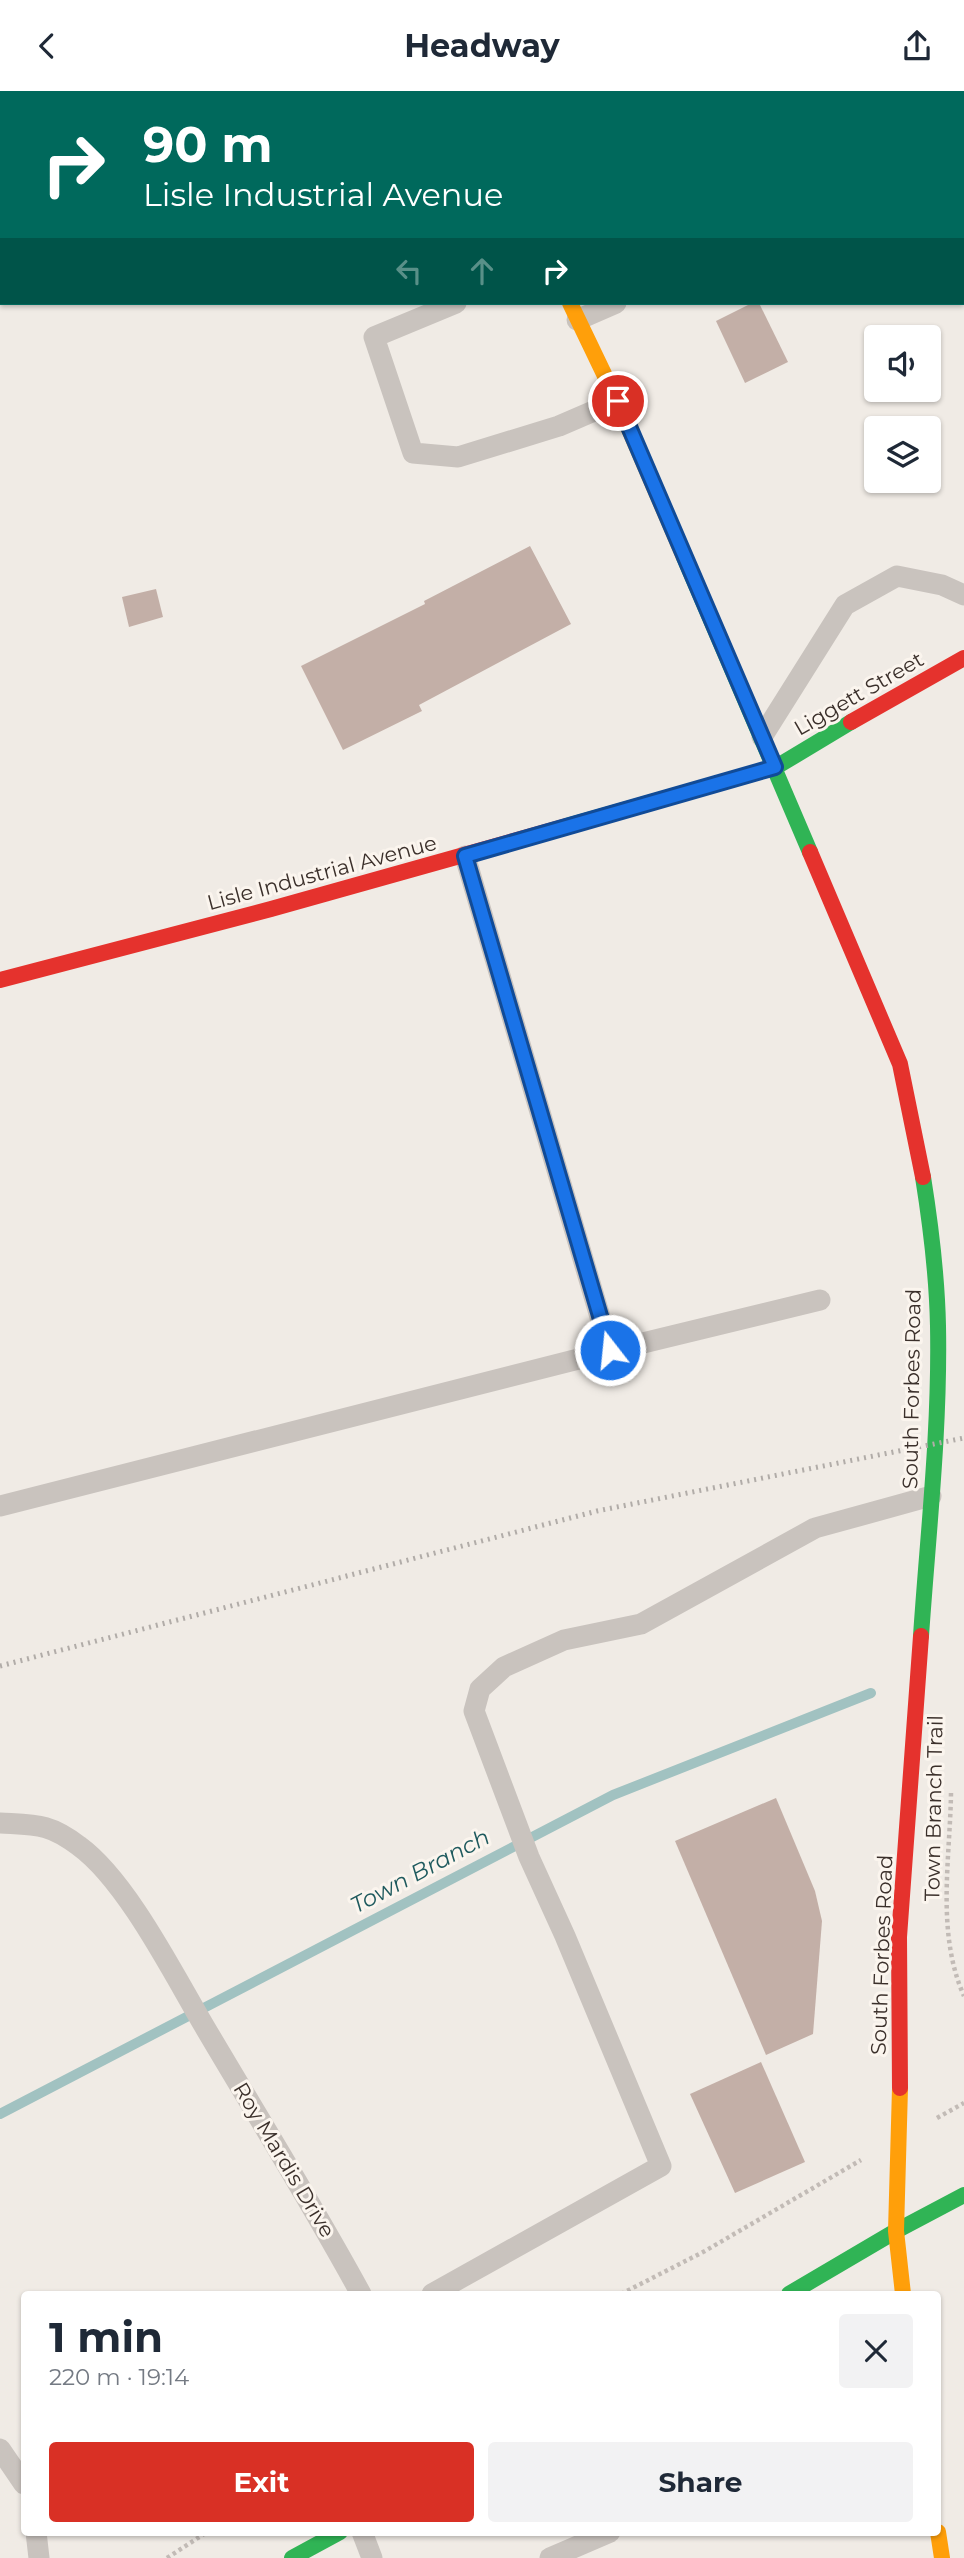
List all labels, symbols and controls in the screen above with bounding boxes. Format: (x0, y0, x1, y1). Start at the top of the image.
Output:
text: Headway (404, 26, 560, 65)
icon: back (28, 27, 66, 65)
icon: share (898, 27, 936, 65)
text: 90 m (143, 115, 273, 174)
icon: right (28, 119, 119, 210)
text: Lisle Industrial Avenue (143, 175, 503, 214)
icon: left (390, 252, 428, 290)
icon: ahead (463, 252, 501, 290)
icon: right (536, 252, 574, 290)
map controls (864, 325, 941, 493)
button: sound (864, 325, 941, 402)
pin (588, 371, 648, 431)
icon: arrive (599, 382, 637, 420)
button: layers (864, 416, 941, 493)
street label: Liggett Street (790, 646, 928, 741)
street label: Lisle Industrial Avenue (204, 830, 439, 915)
street label: South Forbes Road (897, 1289, 926, 1489)
position arrow (573, 1313, 647, 1387)
street label: Town Branch Trail (919, 1715, 948, 1901)
water label: Town Branch (346, 1823, 494, 1919)
street label: South Forbes Road (866, 1854, 897, 2056)
street label: Roy Mardis Drive (228, 2078, 341, 2242)
text: 1 min (49, 2311, 163, 2363)
button: close (839, 2314, 913, 2388)
text: 220 m · 19:14 (49, 2363, 189, 2391)
button: Exit (49, 2442, 474, 2522)
button: Share (488, 2442, 913, 2522)

